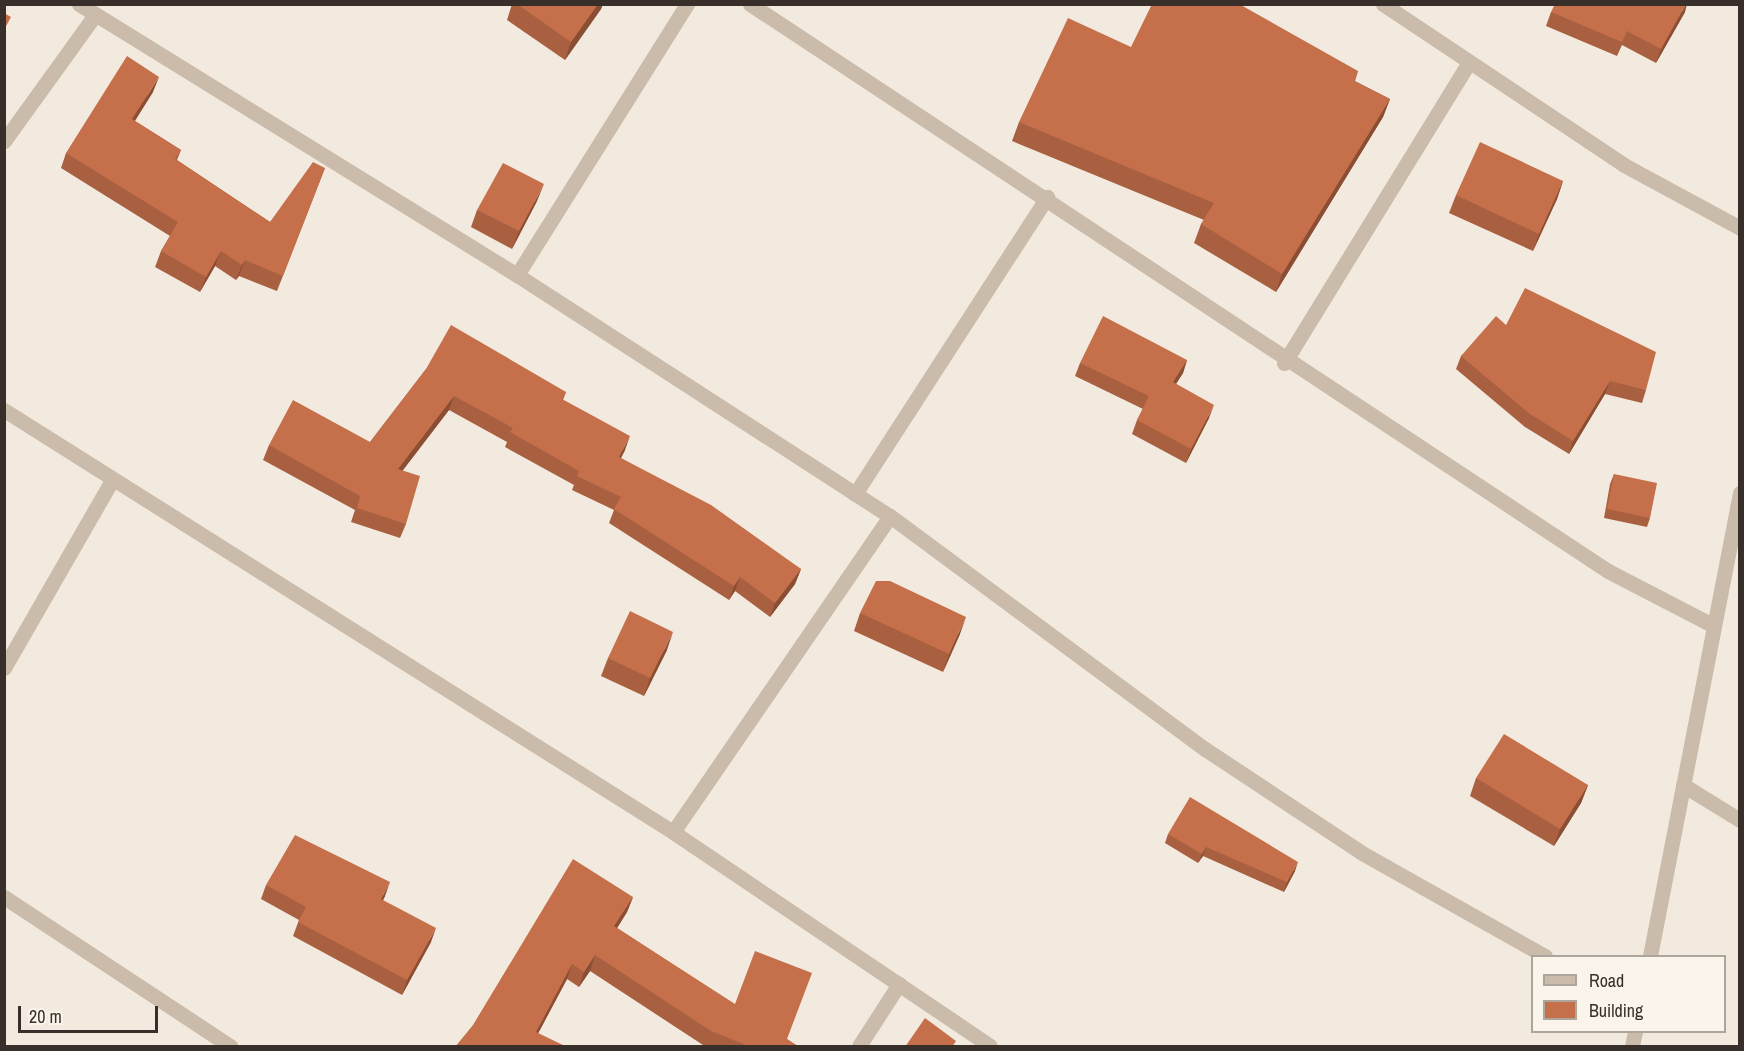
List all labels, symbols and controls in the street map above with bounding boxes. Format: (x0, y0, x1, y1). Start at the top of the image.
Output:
legend (1531, 955, 1726, 1033)
text: Road (1589, 968, 1624, 993)
scale bar (21, 994, 160, 1032)
text: Building (1589, 998, 1643, 1023)
text: 20 m (29, 1004, 62, 1029)

